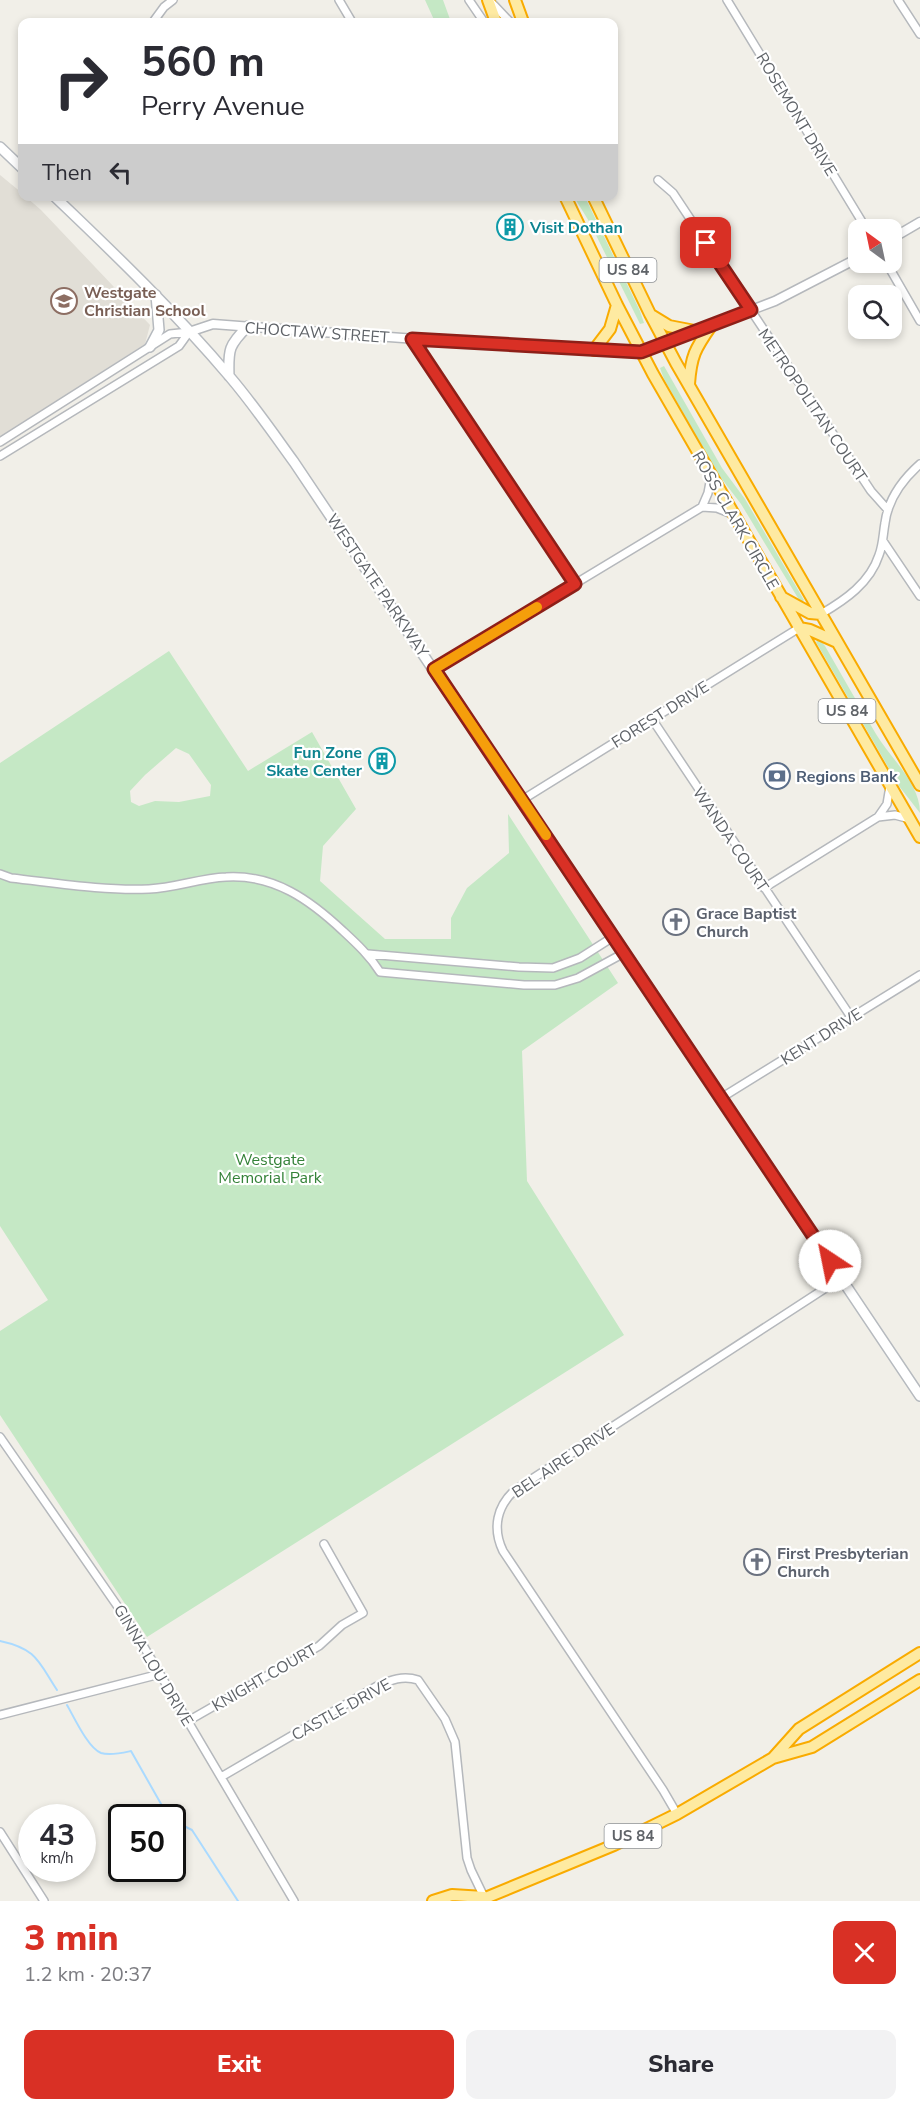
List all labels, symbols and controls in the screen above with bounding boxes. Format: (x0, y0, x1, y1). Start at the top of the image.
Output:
text: 560 m (141, 34, 265, 91)
icon: right (42, 42, 120, 120)
street label: ROSEMONT DRIVE (751, 49, 842, 180)
text: Perry Avenue (141, 88, 305, 125)
icon: left (104, 156, 137, 189)
text: Then (42, 158, 92, 188)
building icon: Visit Dothan (495, 212, 525, 242)
place label: Visit Dothan (529, 217, 623, 239)
pin (680, 217, 731, 268)
north arrow (848, 219, 902, 273)
map controls (848, 219, 902, 339)
icon: arrive (689, 226, 722, 259)
road number: US 84 (600, 258, 656, 282)
place label: Westgate Christian School (84, 282, 206, 322)
button: search (848, 285, 902, 339)
school or university icon: Westgate Christian School (49, 286, 79, 316)
street label: CHOCTAW STREET (244, 317, 390, 349)
street label: METROPOLITAN COURT (753, 324, 872, 487)
street label: ROSS CLARK CIRCLE (686, 447, 784, 594)
street label: WESTGATE PARKWAY (321, 510, 434, 662)
street label: FOREST DRIVE (608, 676, 713, 754)
road number: US 84 (818, 699, 876, 723)
place label: Fun Zone Skate Center (266, 742, 363, 782)
building icon: Fun Zone Skate Center (367, 746, 397, 776)
bank icon: Regions Bank (762, 761, 792, 791)
place label: Regions Bank (796, 766, 898, 788)
street label: WANDA COURT (687, 783, 774, 897)
place label: Grace Baptist Church (696, 903, 797, 943)
church icon: Grace Baptist Church (661, 907, 691, 937)
street label: KENT DRIVE (777, 1003, 866, 1071)
park label: Westgate Memorial Park (218, 1149, 323, 1189)
position arrow (798, 1229, 862, 1293)
street label: BEL AIRE DRIVE (508, 1418, 619, 1503)
place label: First Presbyterian Church (777, 1543, 909, 1583)
church icon: First Presbyterian Church (742, 1547, 772, 1577)
street label: GINNA LOU DRIVE (108, 1601, 198, 1730)
street label: KNIGHT COURT (208, 1639, 321, 1717)
street label: CASTLE DRIVE (288, 1673, 395, 1746)
speed limit sign: 50 (108, 1804, 186, 1882)
text: 43 (39, 1815, 75, 1856)
road number: US 84 (604, 1824, 662, 1848)
text: km/h (40, 1848, 74, 1868)
text: 3 min (24, 1914, 119, 1963)
button: close (833, 1921, 896, 1984)
text: 1.2 km · 20:37 (24, 1961, 152, 1988)
button: Exit (24, 2030, 454, 2099)
button: Share (466, 2030, 896, 2099)

